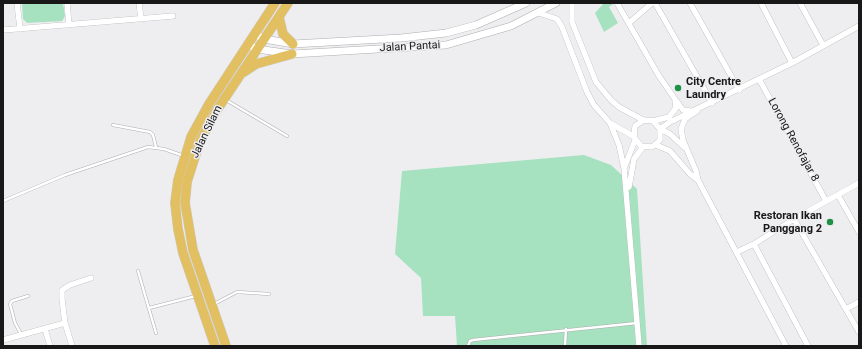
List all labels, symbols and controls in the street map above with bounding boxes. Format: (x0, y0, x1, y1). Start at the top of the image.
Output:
street label: Jalan Pantai (379, 39, 441, 55)
place label: City Centre Laundry (686, 75, 741, 101)
marker: City Centre Laundry (673, 83, 683, 93)
street label: Lorong Renofajar 8 (765, 96, 821, 184)
street label: Jalan Silam (189, 103, 225, 161)
place label: Restoran Ikan Panggang 2 (754, 209, 822, 235)
marker: Restoran Ikan Panggang 2 (825, 217, 835, 227)

